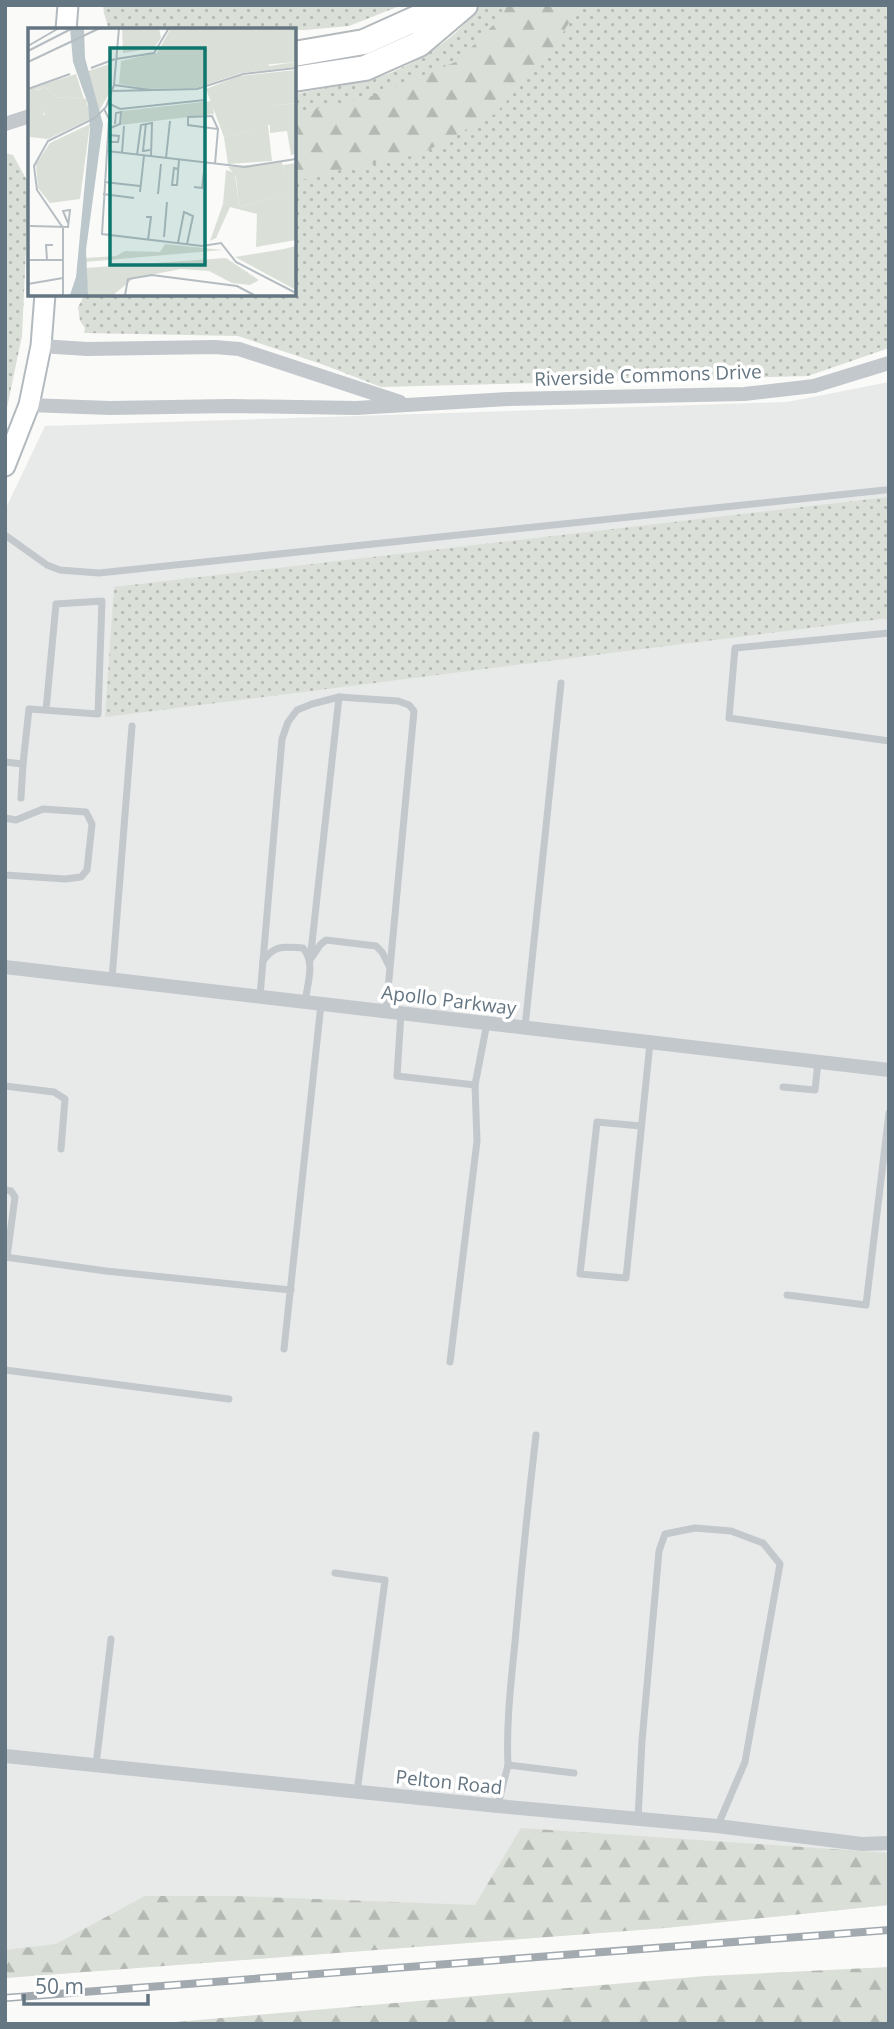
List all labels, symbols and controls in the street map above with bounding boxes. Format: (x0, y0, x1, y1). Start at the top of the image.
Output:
inset map (28, 28, 296, 296)
street label: Riverside Commons Drive (534, 358, 762, 392)
street label: Apollo Parkway (380, 979, 518, 1021)
street label: Pelton Road (394, 1763, 504, 1801)
scale bar (24, 1962, 149, 2006)
text: 50 m (35, 1972, 84, 2000)

